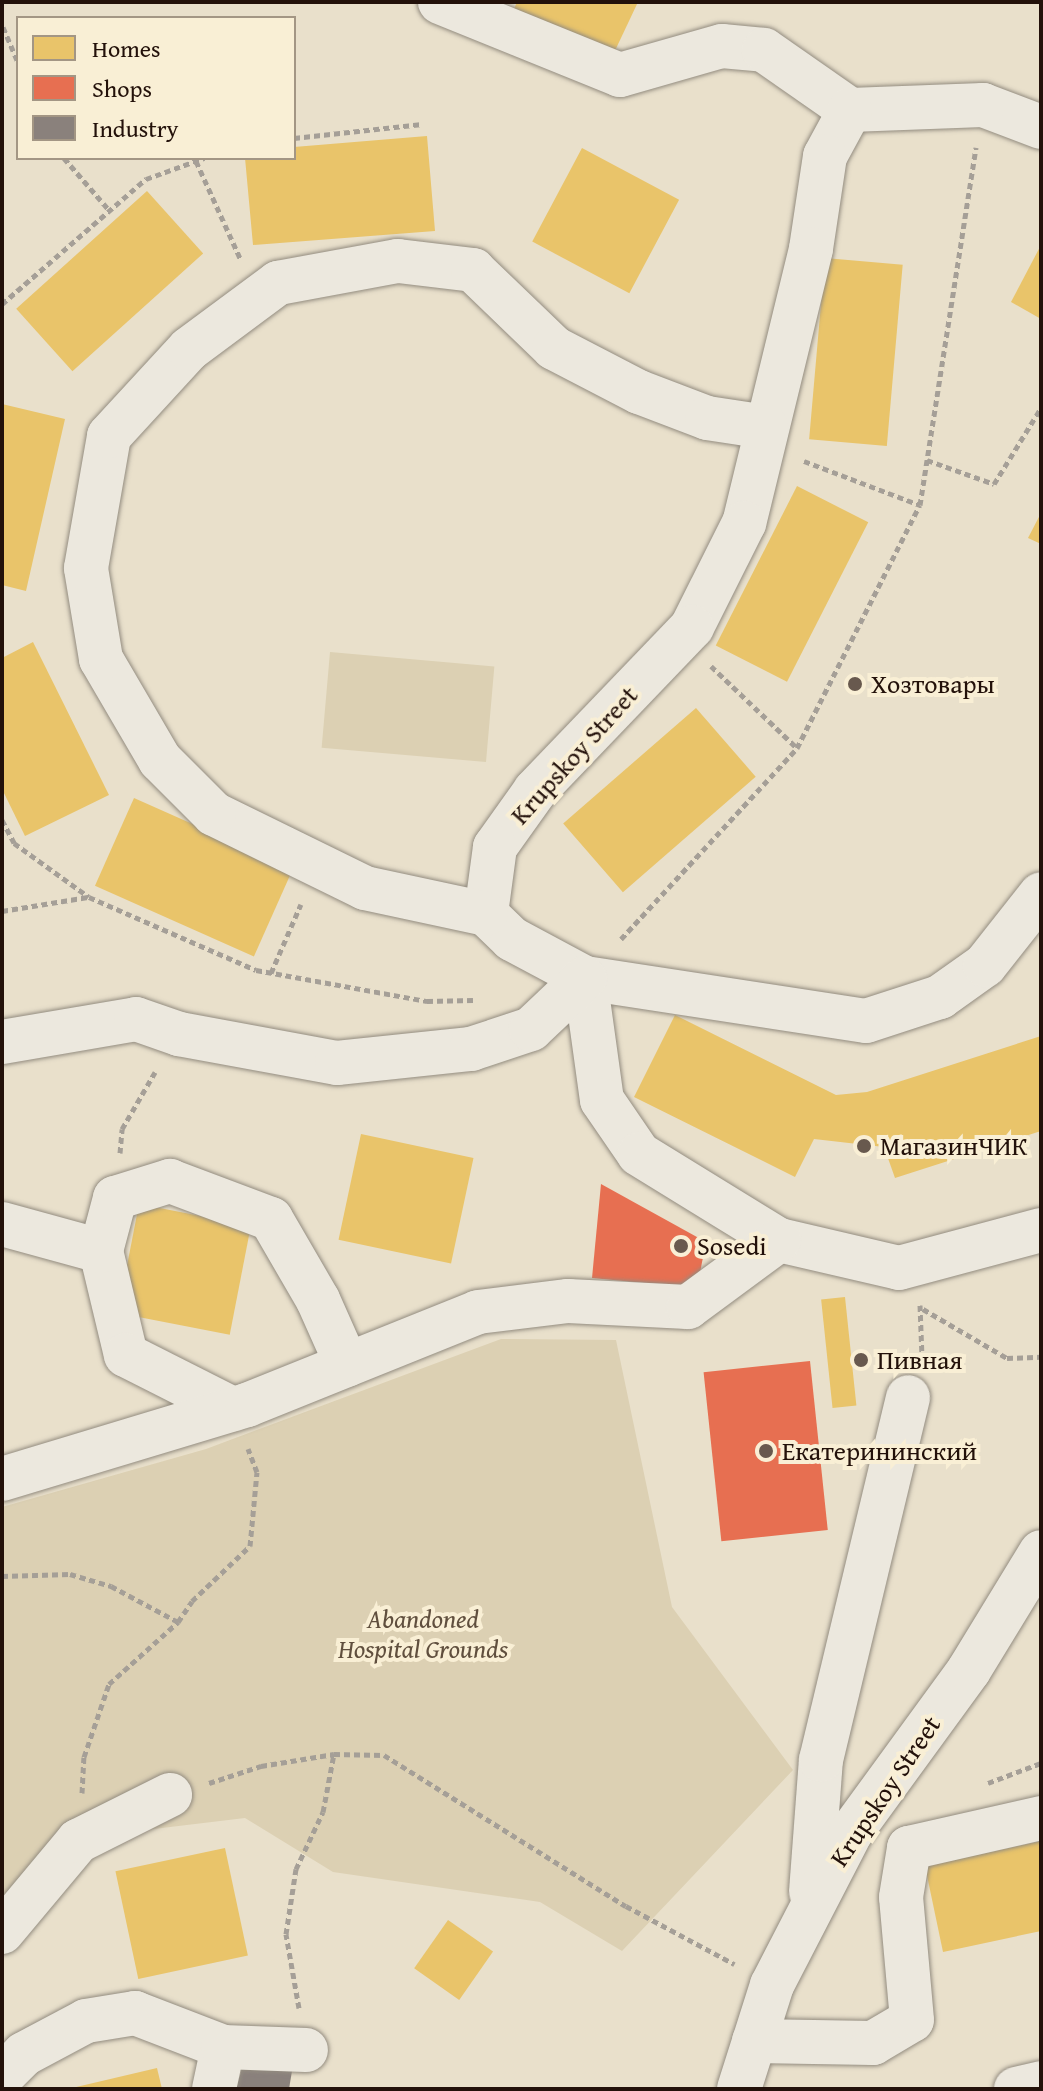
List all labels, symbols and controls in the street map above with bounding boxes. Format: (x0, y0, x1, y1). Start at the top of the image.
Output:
legend (16, 16, 296, 160)
text: Homes (92, 31, 161, 66)
text: Shops (92, 71, 152, 106)
text: Industry (92, 111, 179, 146)
place label: Хозтовары (871, 668, 995, 700)
marker: Хозтовары (846, 675, 864, 693)
street label: Krupskoy Street (504, 680, 644, 830)
place label: МагазинЧИК (880, 1130, 1027, 1162)
marker: МагазинЧИК (855, 1137, 873, 1155)
place label: Sosedi (697, 1230, 767, 1262)
marker: Sosedi (672, 1237, 690, 1255)
place label: Пивная (877, 1344, 963, 1376)
marker: Пивная (852, 1351, 870, 1369)
place label: Екатерининский (782, 1435, 977, 1467)
marker: Екатерининский (757, 1442, 775, 1460)
park label: Abandoned Hospital Grounds (338, 1603, 508, 1664)
street label: Krupskoy Street (823, 1710, 947, 1872)

